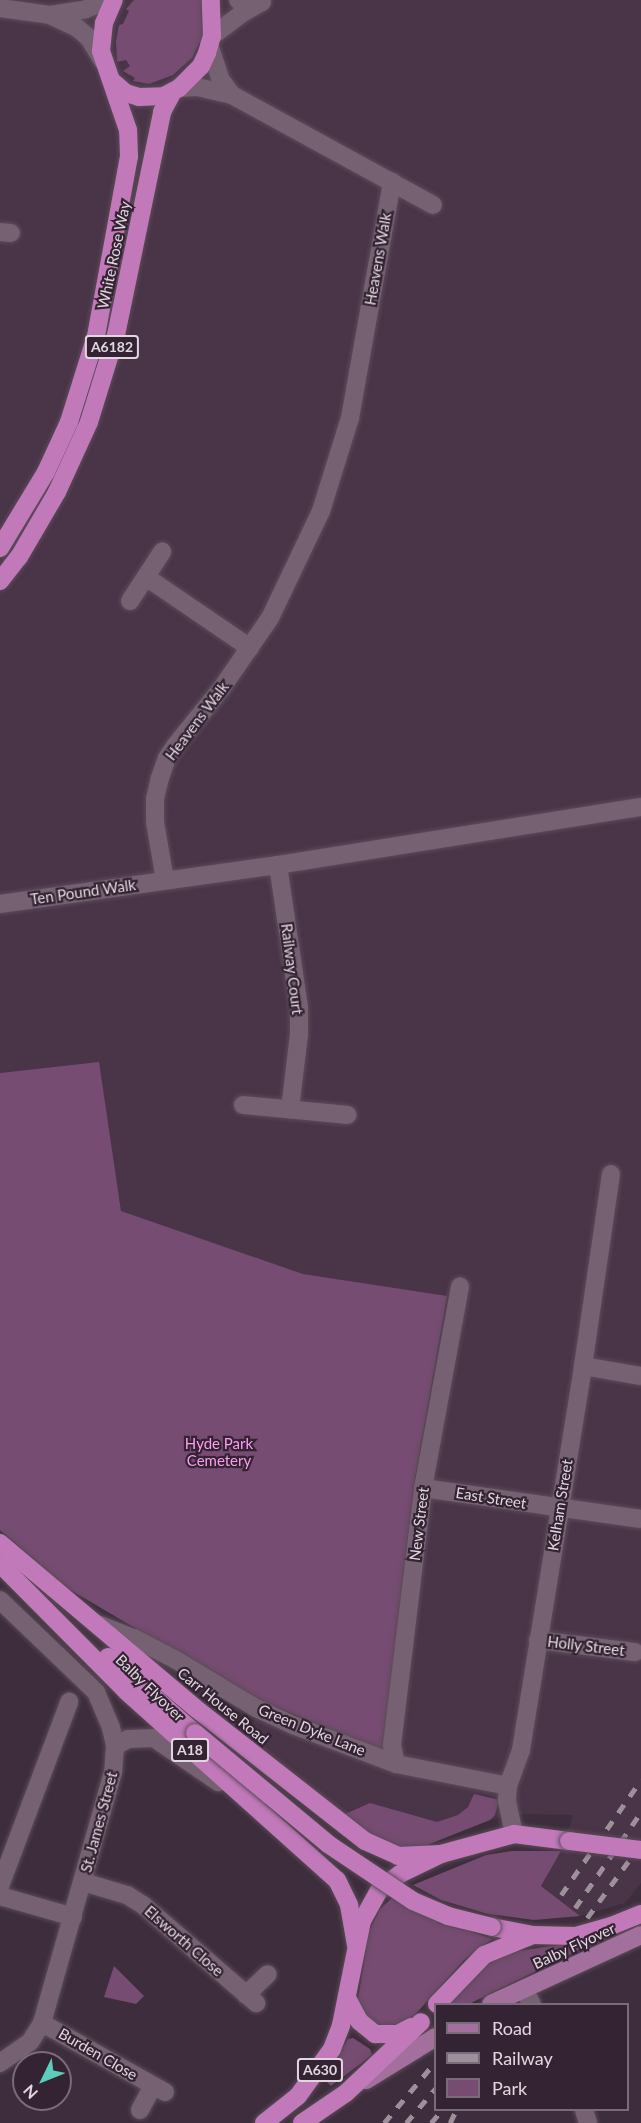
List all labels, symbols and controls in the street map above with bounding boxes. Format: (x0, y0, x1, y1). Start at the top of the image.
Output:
street label: White Rose Way (94, 199, 134, 311)
street label: Heavens Walk (361, 211, 395, 307)
road number: A6182 (84, 336, 140, 358)
street label: Heavens Walk (162, 678, 232, 764)
street label: Ten Pound Walk (29, 876, 137, 908)
street label: Railway Court (277, 922, 307, 1016)
park label: Hyde Park Cemetery (185, 1434, 253, 1469)
street label: Kelham Street (544, 1458, 576, 1552)
street label: East Street (454, 1484, 528, 1512)
street label: New Street (406, 1486, 432, 1562)
street label: Holly Street (546, 1632, 626, 1660)
street label: Balby Flyover (112, 1651, 188, 1725)
street label: Carr House Road (174, 1664, 272, 1748)
street label: Green Dyke Lane (256, 1700, 368, 1760)
road number: A18 (170, 1739, 210, 1761)
street label: St. James Street (77, 1769, 121, 1875)
street label: Elsworth Close (141, 1902, 227, 1980)
street label: Balby Flyover (530, 1919, 618, 1973)
legend (434, 2003, 629, 2111)
text: Road (492, 2017, 532, 2039)
street label: Burden Close (55, 2024, 141, 2084)
text: Railway (492, 2047, 553, 2069)
north arrow (12, 2051, 72, 2111)
road number: A630 (296, 2059, 344, 2081)
text: Park (492, 2077, 527, 2099)
text: N (19, 2081, 41, 2103)

